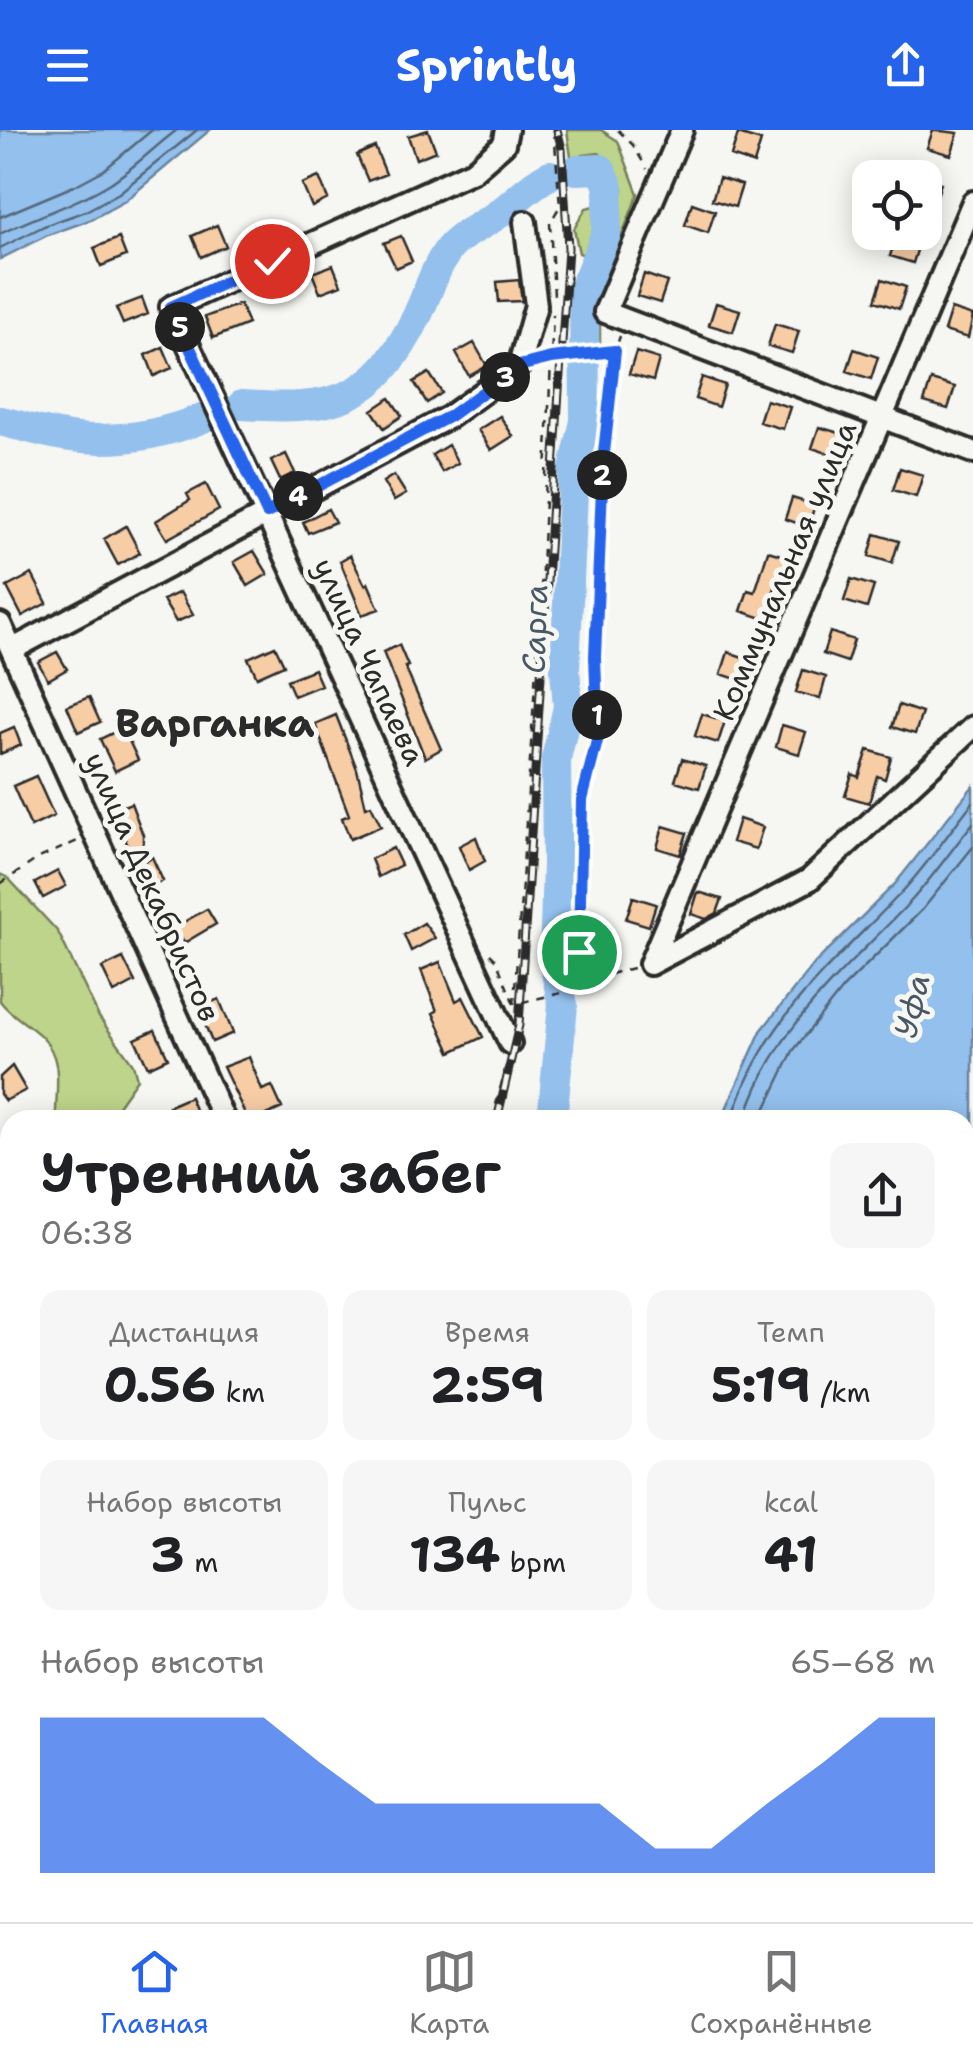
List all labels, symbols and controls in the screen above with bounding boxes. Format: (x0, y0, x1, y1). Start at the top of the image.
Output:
text: Sprintly (396, 35, 577, 95)
icon: menu (40, 38, 95, 93)
icon: share (878, 38, 933, 93)
map controls (852, 160, 942, 250)
button: locate (852, 160, 942, 250)
pin (230, 219, 315, 304)
icon: check (245, 234, 300, 289)
pin: 5 (155, 302, 205, 352)
text: 5 (171, 308, 189, 346)
pin: 3 (480, 352, 530, 402)
text: 3 (495, 358, 515, 396)
street label: Коммунальная улица (703, 414, 866, 727)
pin: 2 (577, 450, 627, 500)
text: 2 (592, 456, 612, 494)
pin: 4 (273, 471, 323, 521)
text: 4 (288, 477, 308, 515)
street label: улица Чапаева (303, 552, 436, 772)
water label: Сарга (511, 583, 558, 675)
pin: 1 (572, 690, 622, 740)
district label: Варганка (115, 696, 315, 750)
text: 1 (591, 696, 603, 734)
street label: улица Декабристов (75, 746, 230, 1028)
pin (537, 910, 622, 995)
icon: arrive (552, 925, 607, 980)
water label: Уфа (883, 970, 940, 1042)
text: Утренний забег (40, 1136, 501, 1210)
button: share (830, 1143, 935, 1248)
text: 06:38 (40, 1211, 134, 1254)
text: Дистанция (109, 1313, 259, 1351)
text: Время (445, 1313, 530, 1351)
text: Темп (757, 1313, 825, 1351)
text: 0.56 (103, 1351, 216, 1418)
text: 2:59 (430, 1351, 545, 1418)
text: 5:19 (711, 1351, 811, 1418)
text: km (216, 1373, 265, 1411)
text: /km (811, 1373, 871, 1411)
text: Набор высоты (86, 1483, 282, 1521)
text: Пульс (448, 1483, 527, 1521)
text: kcal (764, 1483, 818, 1521)
text: 3 (150, 1521, 185, 1588)
text: 134 (409, 1521, 500, 1588)
text: 41 (764, 1521, 818, 1588)
text: m (185, 1543, 219, 1581)
text: bpm (500, 1543, 566, 1581)
text: Набор высоты (40, 1640, 265, 1683)
text: 65–68 m (790, 1640, 935, 1683)
tab: Главная (100, 1944, 209, 2042)
tab: Карта (409, 1944, 489, 2042)
tab: Сохранённые (690, 1944, 873, 2042)

